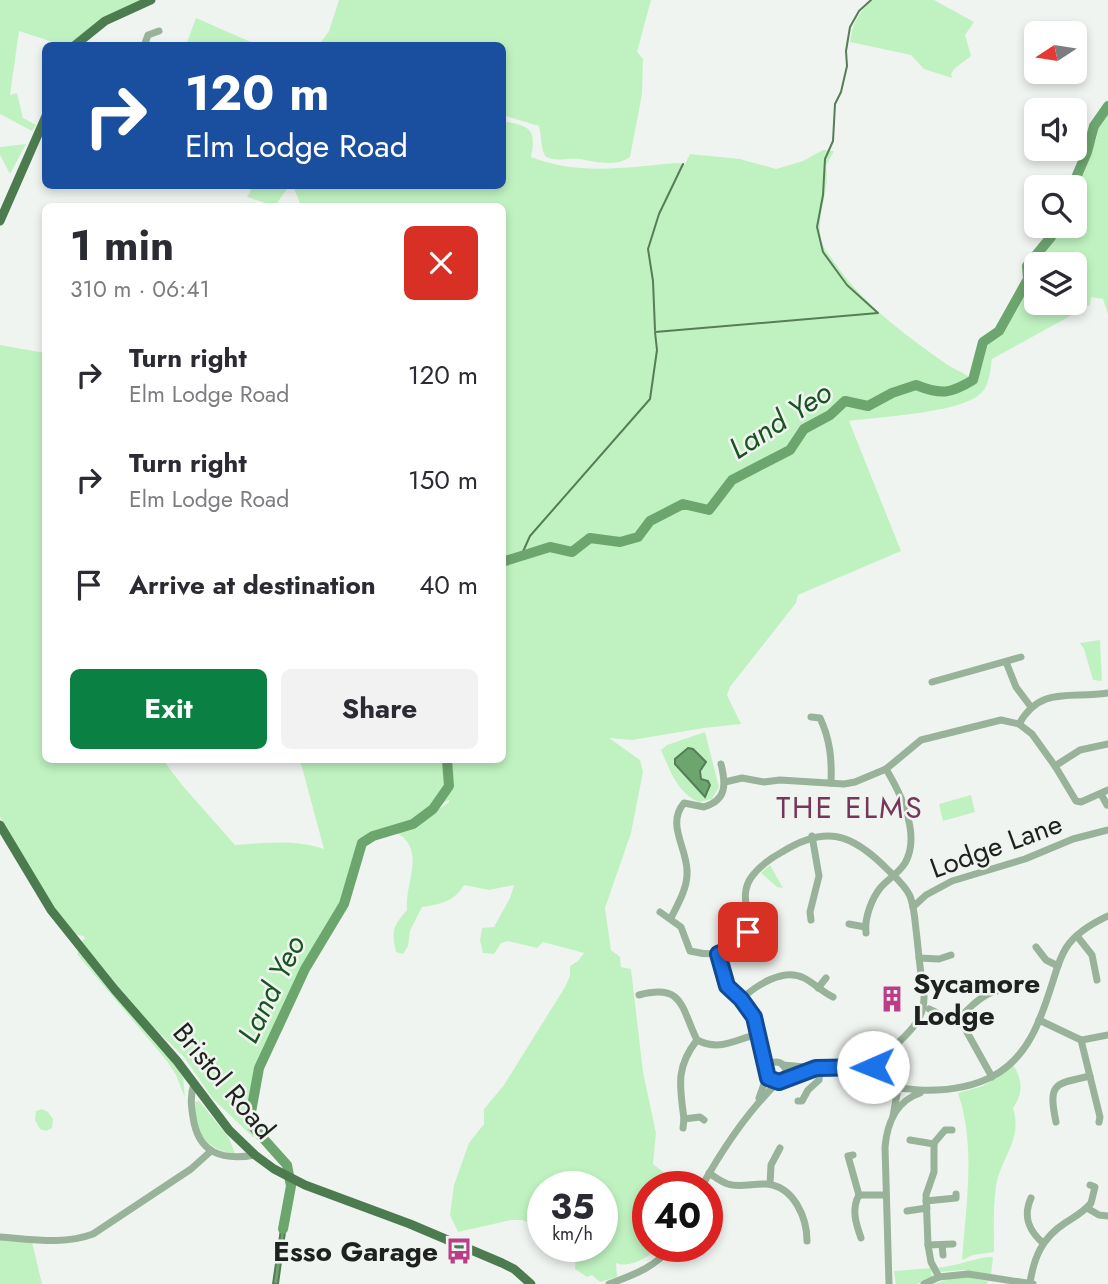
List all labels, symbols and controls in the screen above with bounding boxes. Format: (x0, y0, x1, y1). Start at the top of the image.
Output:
north arrow (1024, 21, 1087, 84)
map controls (1024, 21, 1087, 315)
text: 120 m (185, 58, 329, 128)
icon: right (70, 70, 161, 161)
button: sound (1024, 98, 1087, 161)
text: Elm Lodge Road (185, 123, 408, 169)
button: search (1024, 175, 1087, 238)
text: 1 min (70, 215, 174, 276)
button: close (404, 226, 478, 300)
button: layers (1024, 252, 1087, 315)
text: 310 m · 06:41 (70, 272, 210, 306)
text: Turn right (129, 339, 247, 377)
icon: right (70, 356, 108, 394)
text: 120 m (408, 356, 478, 394)
water label: Land Yeo (720, 371, 840, 469)
text: Elm Lodge Road (129, 377, 289, 411)
text: Turn right (129, 444, 247, 482)
icon: right (70, 461, 108, 499)
text: 150 m (408, 461, 478, 499)
text: Elm Lodge Road (129, 482, 289, 516)
icon: arrive (70, 566, 108, 604)
text: Arrive at destination (129, 566, 376, 604)
text: 40 m (419, 566, 478, 604)
button: Exit (70, 669, 267, 749)
button: Share (281, 669, 478, 749)
district label: THE ELMS (776, 786, 924, 829)
street label: Lodge Lane (924, 803, 1068, 889)
pin (718, 902, 778, 962)
icon: arrive (729, 913, 767, 951)
water label: Land Yeo (227, 928, 316, 1050)
place label: Sycamore Lodge (913, 963, 1040, 1036)
building icon: Sycamore Lodge (877, 984, 907, 1014)
street label: Bristol Road (163, 1014, 285, 1148)
position arrow (836, 1030, 910, 1104)
speed limit sign: 40 (632, 1171, 723, 1262)
text: 35 (550, 1182, 595, 1232)
text: km/h (552, 1221, 593, 1247)
place label: Esso Garage (273, 1231, 438, 1272)
bus stop icon: Esso Garage (444, 1236, 474, 1266)

